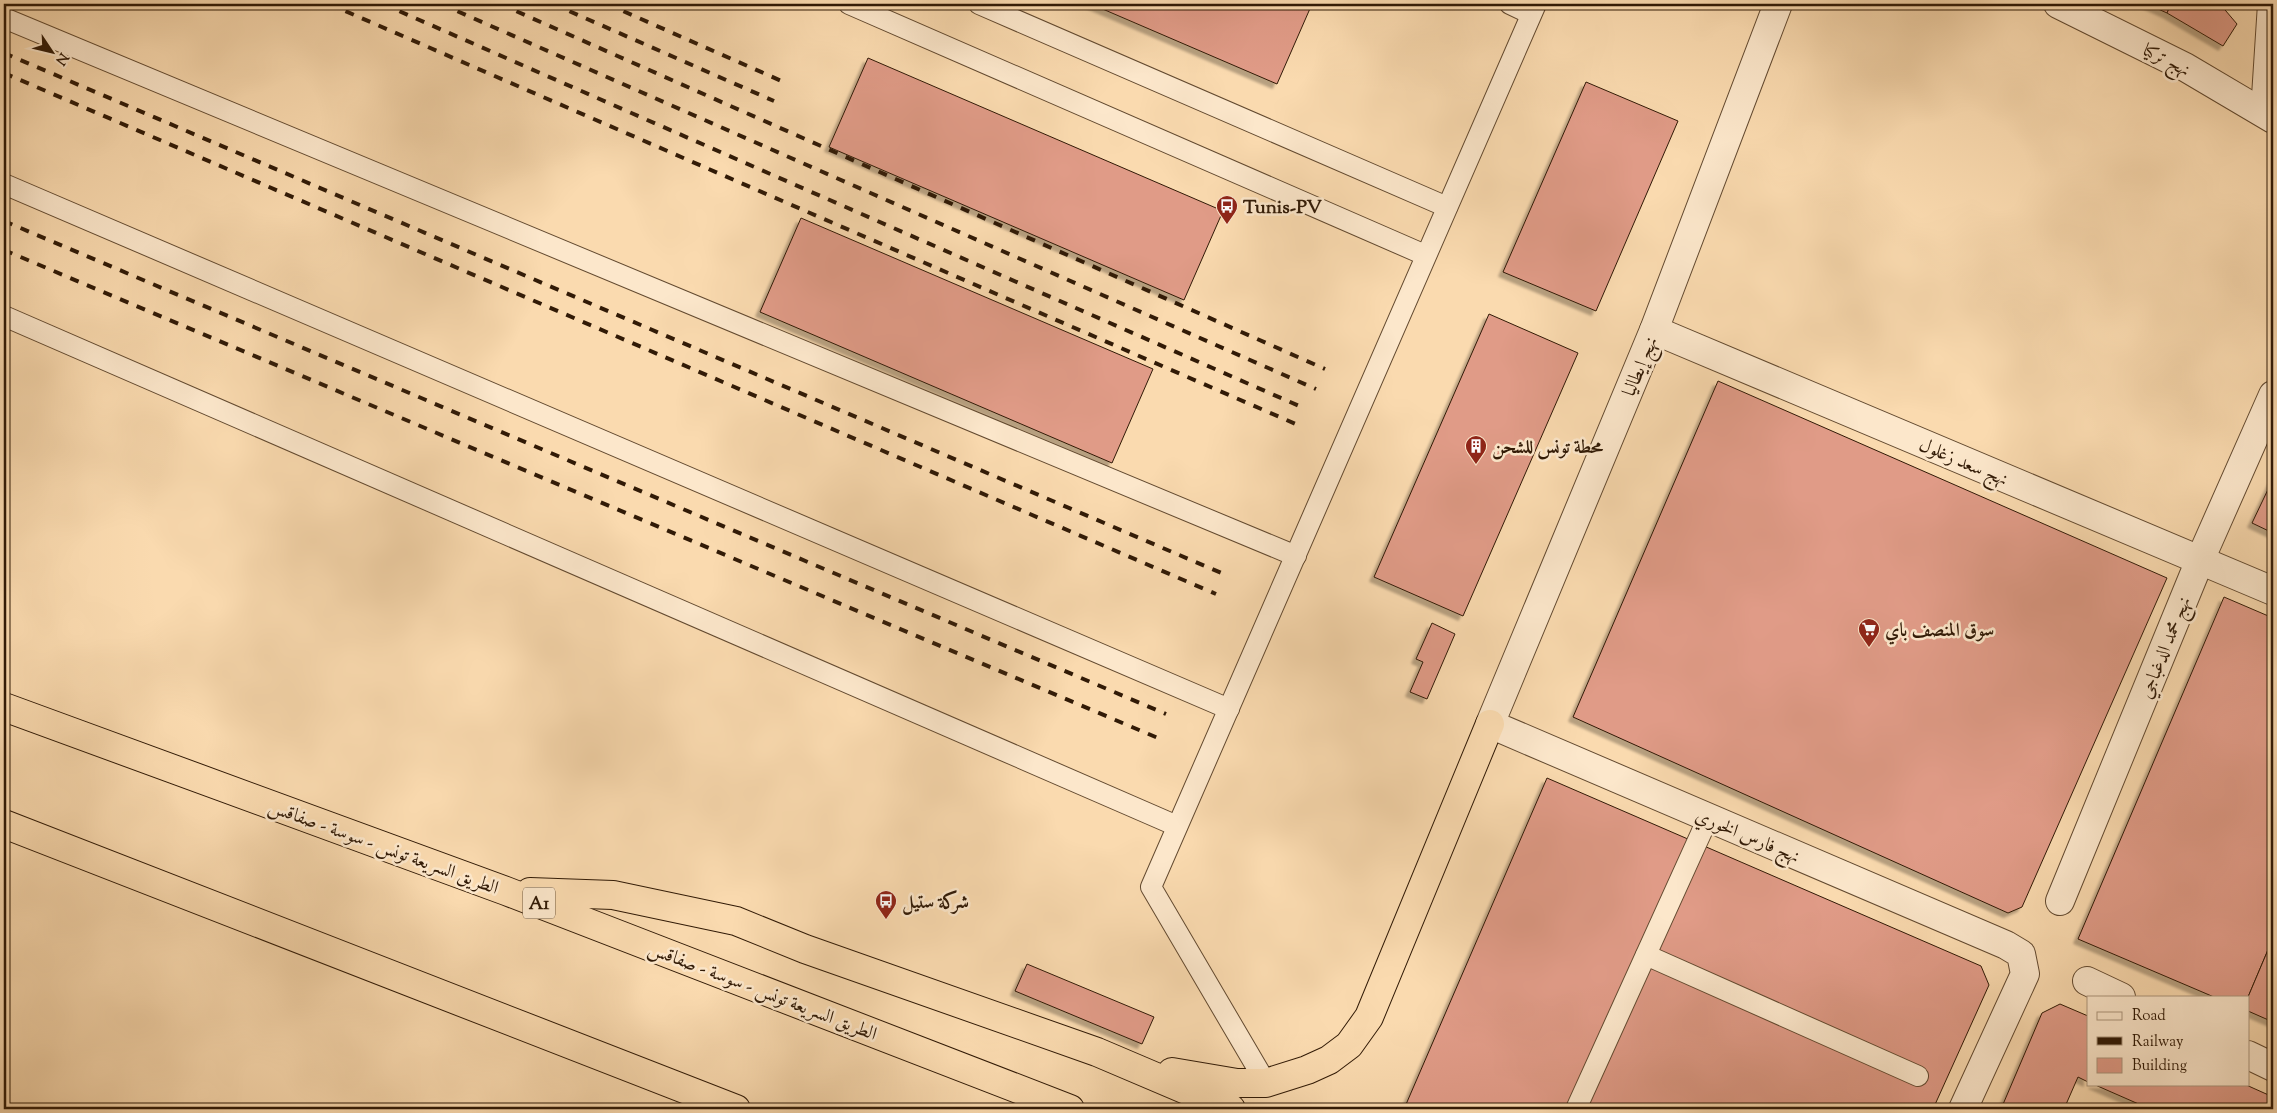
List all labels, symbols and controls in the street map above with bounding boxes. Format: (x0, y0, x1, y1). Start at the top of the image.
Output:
north arrow (28, 28, 78, 78)
street label: نهج تركيا (2136, 38, 2194, 86)
text: N (50, 48, 72, 69)
bus stop icon: Tunis-PV (1215, 194, 1239, 225)
place label: Tunis-PV (1243, 195, 1322, 222)
street label: نهج إيطاليا (1617, 333, 1668, 402)
street label: نهج سعد زغلول (1914, 432, 2012, 496)
building icon: محطة تونس للشحن (1464, 434, 1488, 465)
place label: محطة تونس للشحن (1492, 435, 1604, 462)
street label: نهج محمد الدغباجي (2134, 593, 2201, 704)
supermarket icon: سوق المنصف باي (1857, 617, 1881, 648)
place label: سوق المنصف باي (1885, 618, 1994, 645)
street label: الطريق السريعة تونس - سوسة - صفاقس (264, 794, 502, 903)
street label: نهج فارس الخوري (1690, 803, 1804, 873)
road number: A1 (523, 888, 555, 918)
bus stop icon: شركة ستيل (874, 889, 898, 920)
place label: شركة ستيل (902, 890, 969, 917)
street label: الطريق السريعة تونس - سوسة - صفاقس (644, 936, 880, 1049)
legend (2087, 996, 2250, 1086)
text: Road (2132, 1006, 2166, 1027)
text: Railway (2132, 1032, 2184, 1053)
text: Building (2132, 1056, 2187, 1077)

